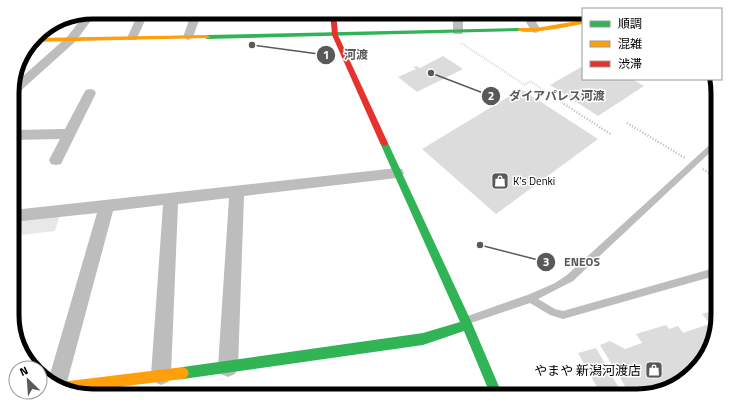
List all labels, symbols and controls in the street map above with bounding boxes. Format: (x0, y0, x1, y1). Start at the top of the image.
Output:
legend (582, 8, 722, 80)
text: 順調 (618, 14, 642, 33)
text: 混雑 (618, 34, 642, 53)
callout: 河渡 (316, 43, 376, 67)
text: 1 (323, 45, 329, 64)
text: 河渡 (344, 45, 368, 64)
text: 渋滞 (618, 54, 642, 73)
callout: ダイアパレス河渡 (481, 84, 613, 108)
text: 2 (488, 86, 494, 105)
text: ダイアパレス河渡 (509, 86, 605, 105)
shop icon: K's Denki (490, 171, 510, 191)
place label: K's Denki (513, 173, 555, 189)
callout: ENEOS (536, 250, 608, 274)
text: 3 (543, 252, 549, 271)
text: ENEOS (564, 252, 600, 271)
north arrow (8, 360, 48, 400)
place label: やまや 新潟河渡店 (534, 360, 641, 380)
shop icon: やまや 新潟河渡店 (644, 360, 664, 380)
text: N (17, 362, 31, 380)

